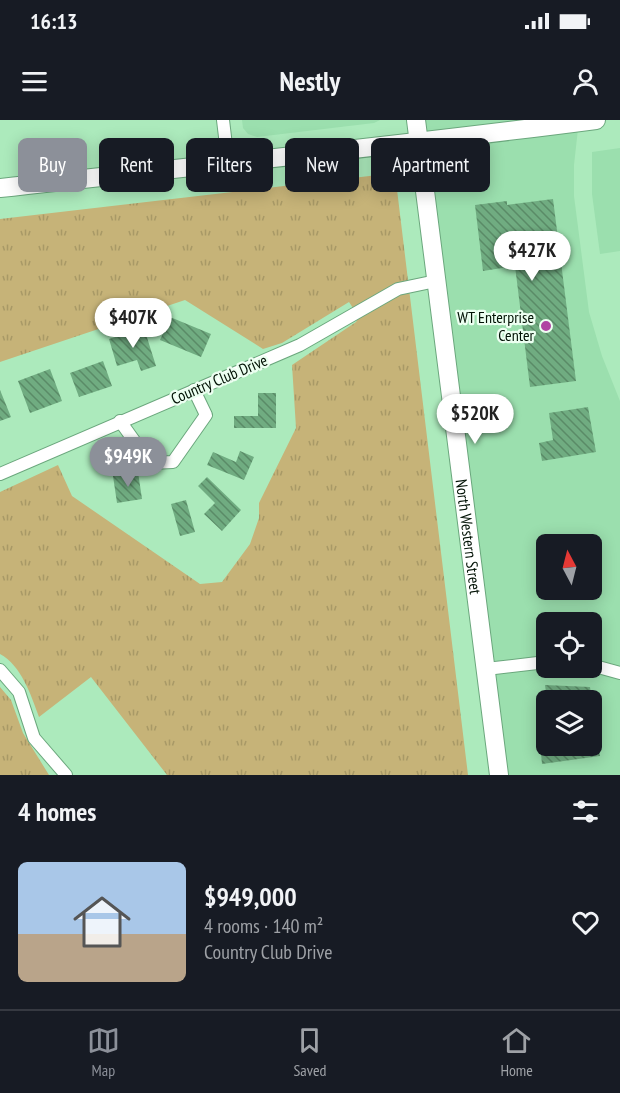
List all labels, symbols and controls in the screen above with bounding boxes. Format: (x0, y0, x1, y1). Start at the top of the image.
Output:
text: 16:13 (30, 7, 78, 35)
text: Nestly (280, 64, 340, 98)
icon: menu (18, 65, 51, 98)
icon: person (569, 65, 602, 98)
chip: Buy (18, 138, 87, 192)
chip: Rent (99, 138, 174, 192)
chip: Filters (186, 138, 273, 192)
chip: New (285, 138, 359, 192)
chip: Apartment (371, 138, 490, 192)
pin: $427K (490, 231, 574, 282)
text: $427K (508, 237, 556, 263)
pin: $407K (91, 298, 175, 349)
text: $407K (109, 304, 157, 330)
place label: WT Enterprise Center (457, 307, 535, 345)
marker: WT Enterprise Center (539, 319, 553, 333)
street label: Country Club Drive (168, 350, 270, 408)
pin: $520K (433, 394, 517, 445)
text: $520K (451, 400, 499, 426)
pin: $949K (86, 437, 170, 488)
text: $949K (104, 443, 152, 469)
street label: North Western Street (452, 478, 486, 596)
north arrow (536, 534, 602, 600)
map controls (536, 534, 602, 756)
button: locate (536, 612, 602, 678)
button: layers (536, 690, 602, 756)
text: 4 homes (18, 795, 96, 828)
icon: filters (569, 795, 602, 828)
text: $949,000 (204, 880, 297, 913)
icon: home (66, 886, 138, 958)
icon: heart (569, 906, 602, 939)
text: 4 rooms · 140 m² (204, 913, 323, 939)
text: Country Club Drive (204, 939, 333, 965)
tab: Map (87, 1024, 120, 1080)
tab: Saved (293, 1024, 326, 1080)
tab: Home (500, 1024, 533, 1080)

